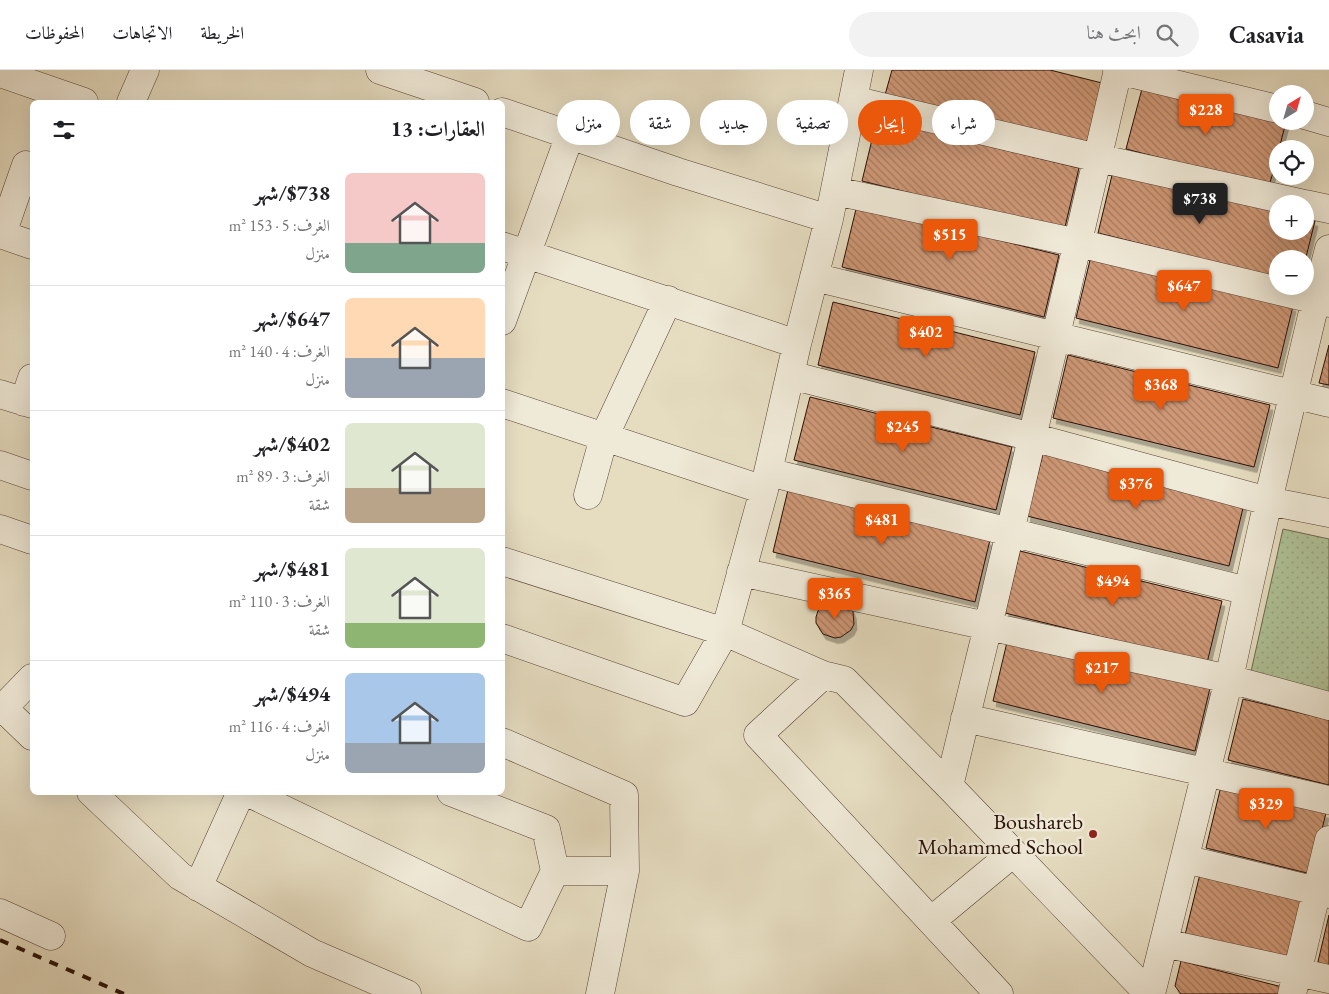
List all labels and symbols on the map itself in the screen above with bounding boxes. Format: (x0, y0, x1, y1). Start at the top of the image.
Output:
north arrow (1269, 85, 1314, 130)
pin: $228 (1176, 93, 1236, 136)
pin: $738 (1170, 182, 1230, 225)
pin: $515 (920, 218, 980, 261)
pin: $647 (1154, 270, 1214, 312)
pin: $402 (896, 316, 956, 358)
pin: $368 (1131, 368, 1191, 411)
pin: $245 (873, 410, 933, 453)
pin: $376 (1106, 468, 1166, 510)
pin: $481 (852, 504, 912, 546)
pin: $494 (1083, 564, 1143, 607)
pin: $365 (805, 578, 865, 620)
pin: $217 (1072, 652, 1132, 694)
pin: $329 (1236, 788, 1296, 830)
place label: Boushareb Mohammed School (918, 807, 1083, 861)
marker: Boushareb Mohammed School (1087, 828, 1099, 840)

